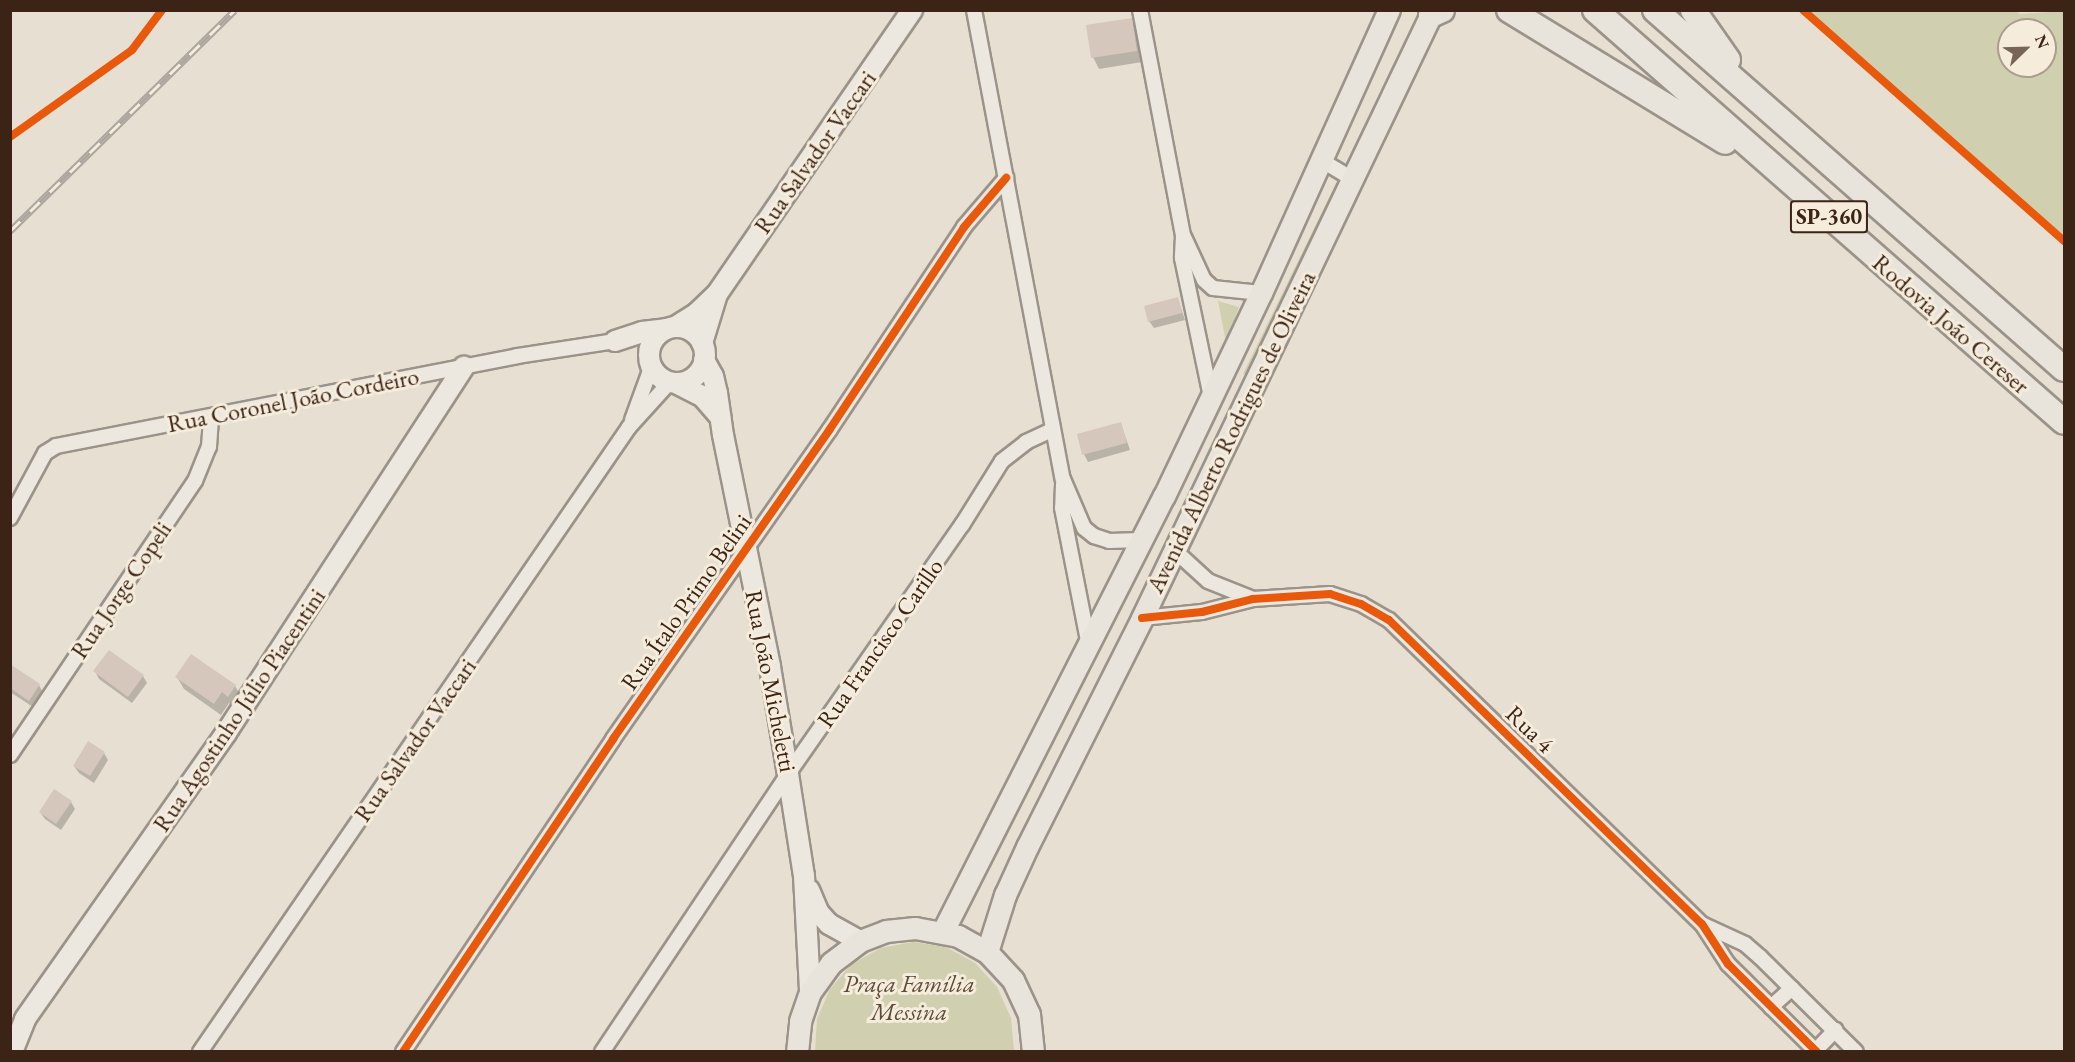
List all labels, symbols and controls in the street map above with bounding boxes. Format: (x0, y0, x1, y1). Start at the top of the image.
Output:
north arrow (1997, 18, 2057, 78)
text: N (2030, 31, 2054, 52)
street label: Rua Salvador Vaccari (748, 65, 882, 239)
road number: SP-360 (1788, 198, 1870, 236)
street label: Rodovia João Cereser (1867, 248, 2035, 400)
street label: Avenida Alberto Rodrigues de Oliveira (1140, 266, 1322, 598)
street label: Rua Coronel João Cordeiro (165, 361, 421, 439)
street label: Rua Ítalo Primo Belini (615, 509, 757, 695)
street label: Rua Jorge Copeli (65, 516, 177, 664)
street label: Rua Francisco Carillo (811, 553, 949, 733)
street label: Rua Agostinho Júlio Piacentini (147, 583, 331, 837)
street label: Rua João Micheletti (739, 587, 803, 775)
street label: Rua Salvador Vaccari (348, 653, 482, 827)
street label: Rua 4 (1500, 699, 1560, 759)
park label: Praça Família Messina (843, 970, 975, 1026)

